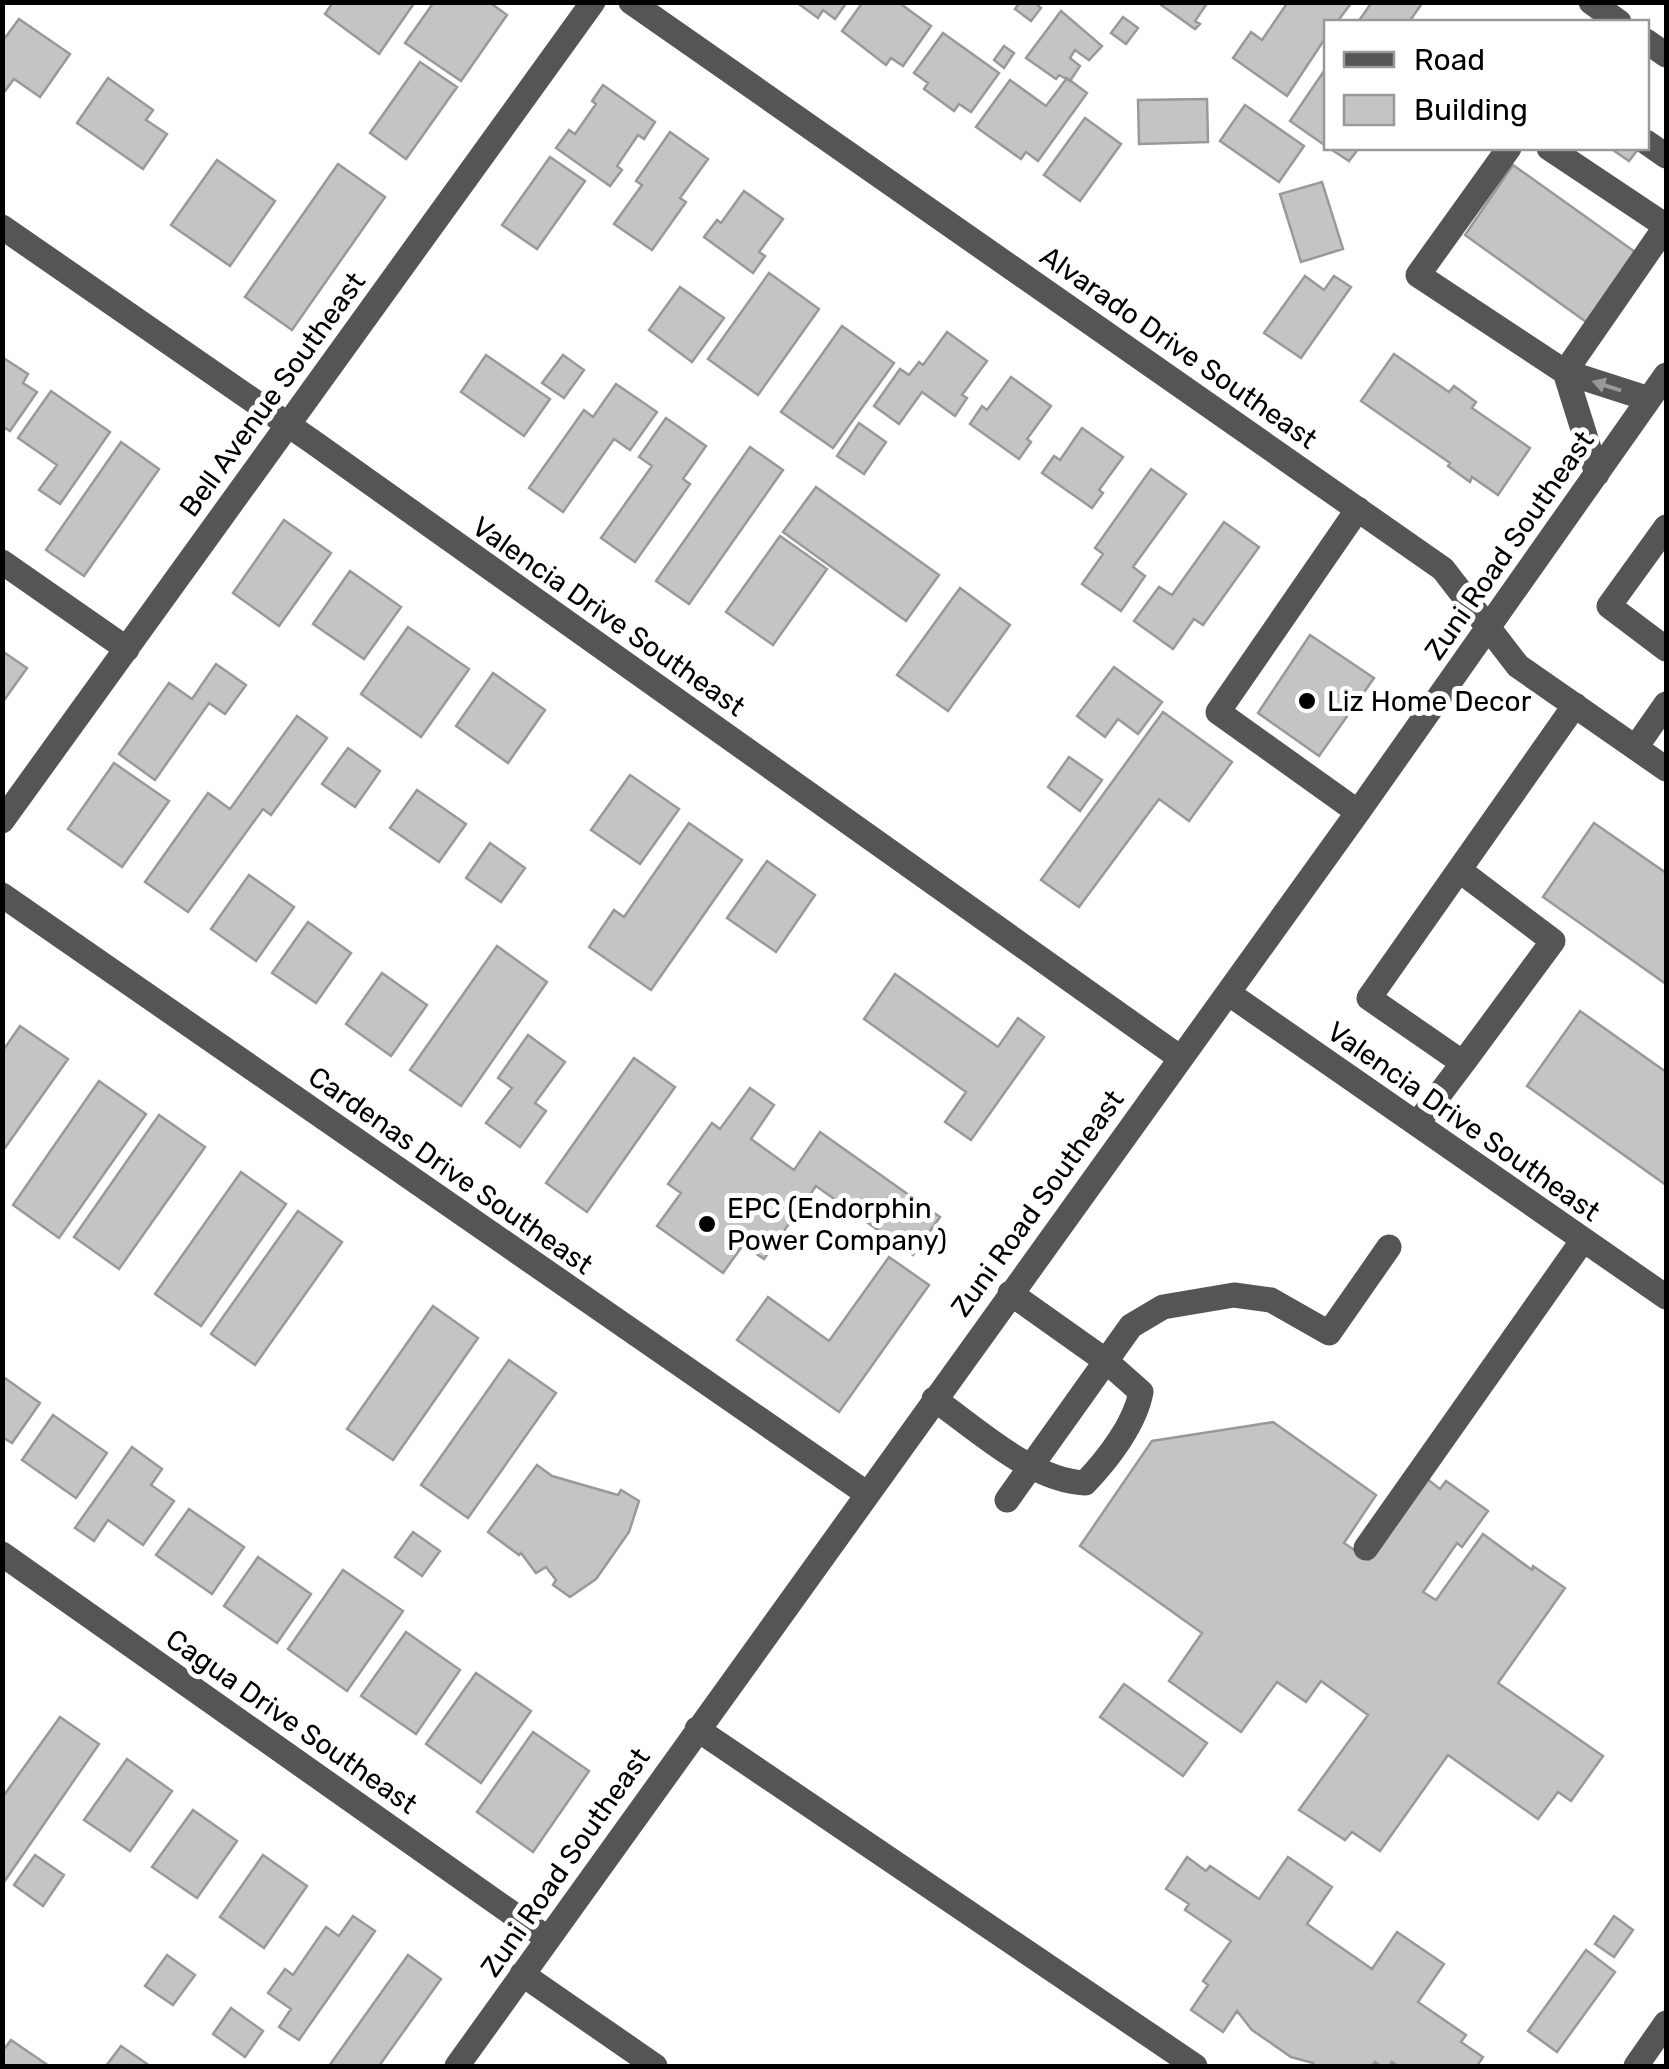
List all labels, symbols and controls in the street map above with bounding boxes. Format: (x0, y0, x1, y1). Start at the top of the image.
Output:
legend (1324, 20, 1649, 150)
text: Road (1414, 42, 1485, 78)
text: Building (1414, 92, 1528, 128)
street label: Alvarado Drive Southeast (1034, 239, 1324, 456)
street label: Bell Avenue Southeast (173, 266, 372, 523)
one-way arrow (1592, 377, 1622, 392)
street label: Zuni Road Southeast (1418, 424, 1601, 666)
street label: Valencia Drive Southeast (466, 510, 751, 723)
place label: Liz Home Decor (1327, 685, 1532, 718)
marker: Liz Home Decor (1296, 690, 1318, 712)
street label: Valencia Drive Southeast (1321, 1015, 1606, 1228)
street label: Cardenas Drive Southeast (302, 1060, 599, 1281)
street label: Zuni Road Southeast (944, 1084, 1131, 1323)
place label: EPC (Endorphin Power Company) (727, 1192, 947, 1257)
marker: EPC (Endorphin Power Company) (696, 1213, 718, 1235)
street label: Cagua Drive Southeast (160, 1622, 424, 1821)
street label: Zuni Road Southeast (474, 1741, 657, 1983)

